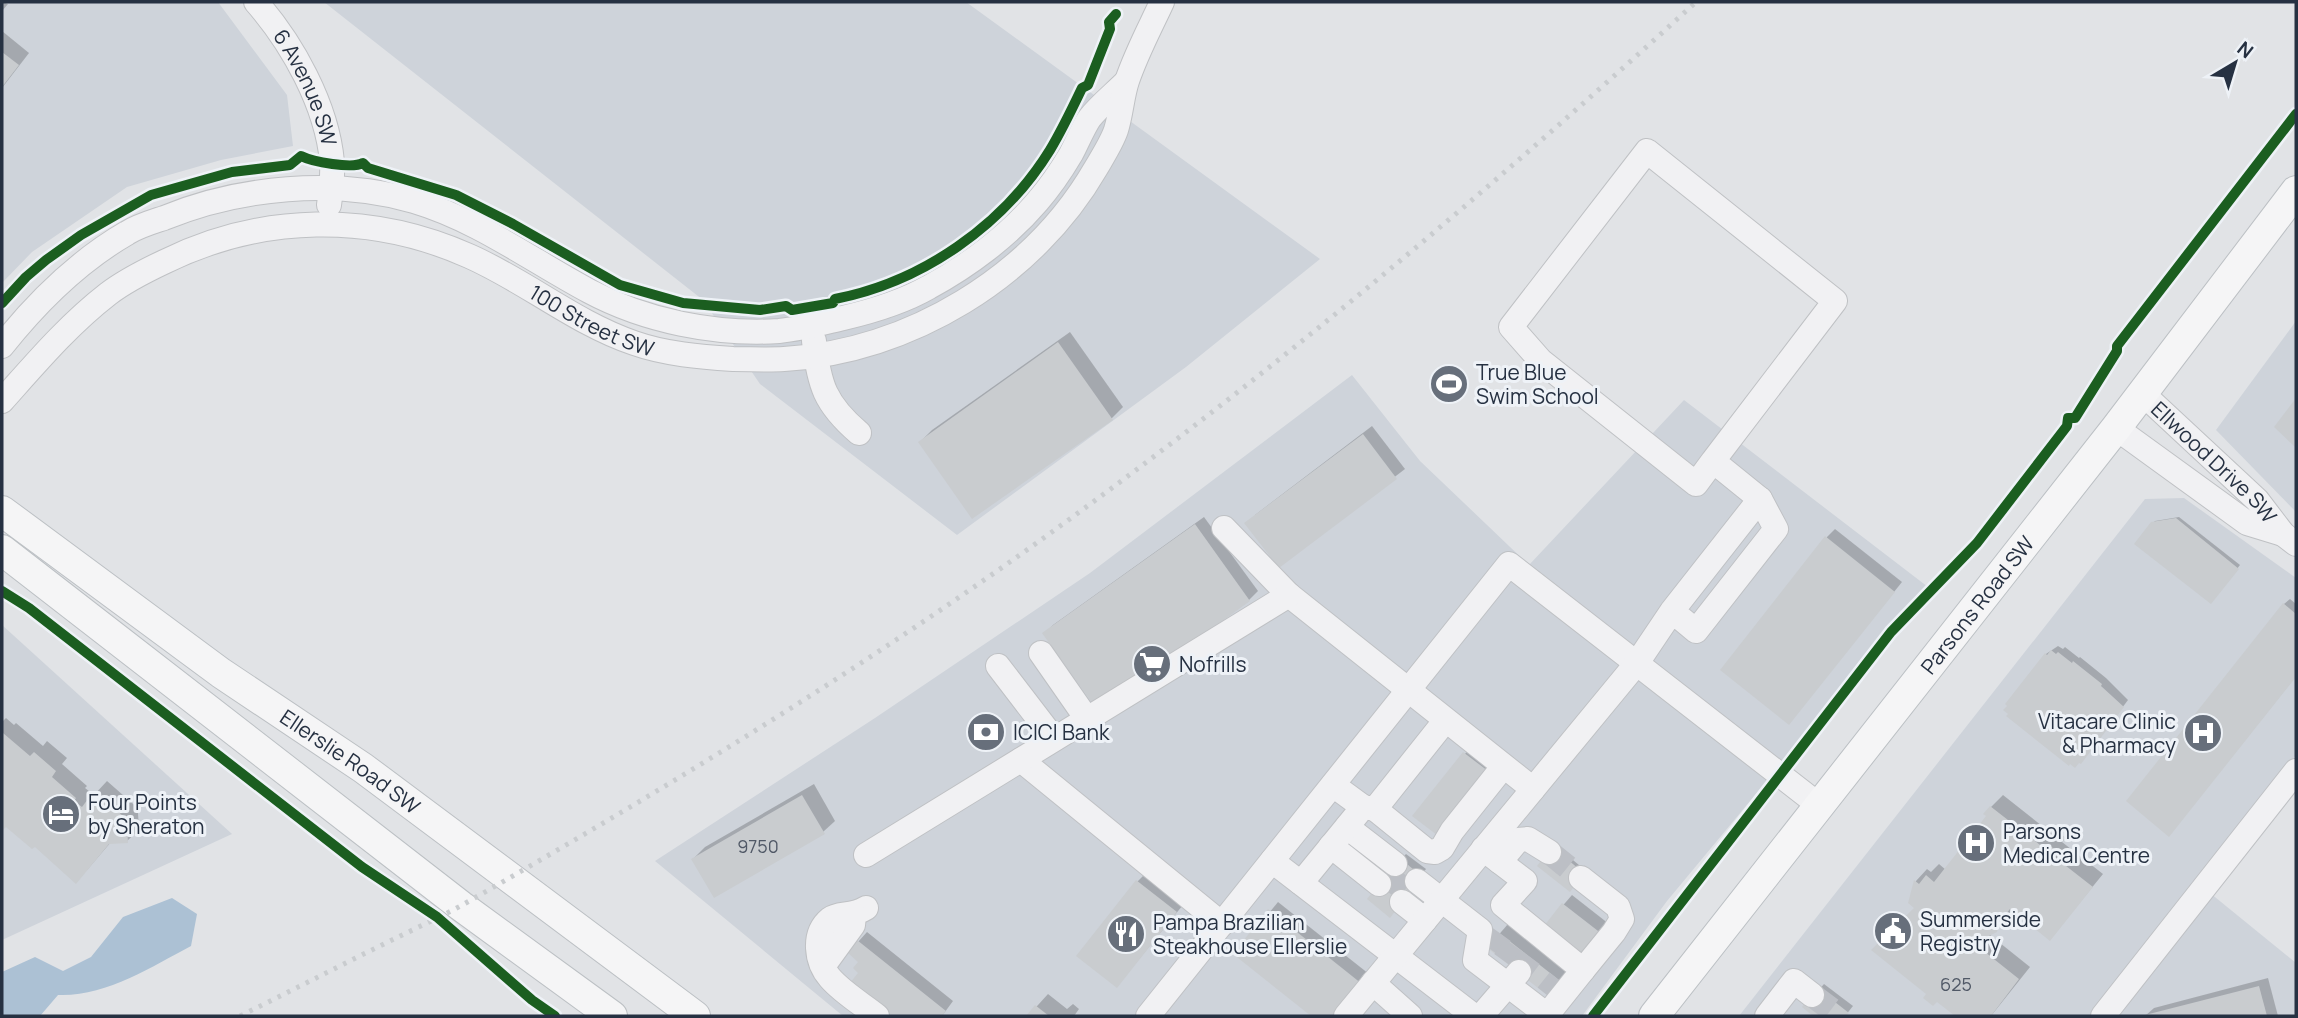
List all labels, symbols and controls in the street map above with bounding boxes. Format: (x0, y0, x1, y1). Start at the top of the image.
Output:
street label: 6 Avenue SW (267, 23, 344, 149)
north arrow (2200, 28, 2270, 98)
text: N (2232, 35, 2259, 64)
street label: 100 Street SW (524, 278, 658, 363)
place label: True Blue Swim School (1476, 358, 1599, 410)
sports icon: True Blue Swim School (1428, 363, 1470, 405)
street label: Ellwood Drive SW (2145, 395, 2284, 529)
street label: Parsons Road SW (1914, 530, 2040, 680)
supermarket icon: Nofrills (1131, 643, 1173, 685)
place label: Nofrills (1179, 650, 1247, 678)
street label: Ellerslie Road SW (275, 703, 426, 820)
place label: Vitacare Clinic & Pharmacy (2038, 707, 2176, 759)
bank icon: ICICI Bank (965, 711, 1007, 753)
hospital icon: Vitacare Clinic & Pharmacy (2182, 712, 2224, 754)
place label: ICICI Bank (1013, 718, 1110, 746)
place label: Four Points by Sheraton (88, 788, 205, 840)
hotel icon: Four Points by Sheraton (40, 793, 82, 835)
place label: Parsons Medical Centre (2003, 817, 2150, 869)
hospital icon: Parsons Medical Centre (1955, 822, 1997, 864)
house number: 9750 (737, 834, 779, 858)
place label: Summerside Registry (1920, 905, 2041, 957)
place label: Pampa Brazilian Steakhouse Ellerslie (1153, 908, 1347, 960)
public building icon: Summerside Registry (1872, 910, 1914, 952)
restaurant icon: Pampa Brazilian Steakhouse Ellerslie (1105, 913, 1147, 955)
house number: 625 (1940, 972, 1972, 996)

